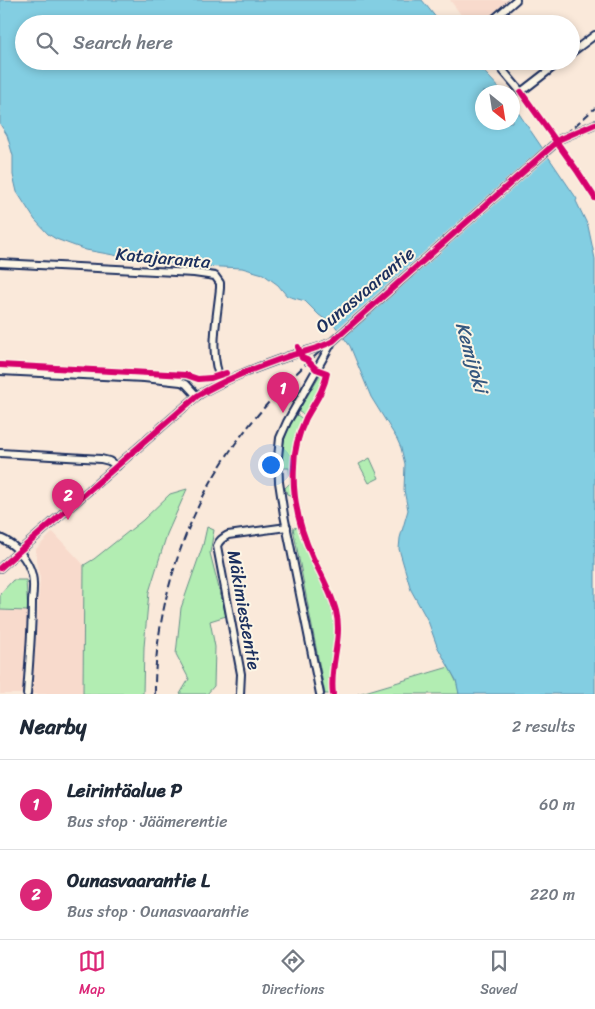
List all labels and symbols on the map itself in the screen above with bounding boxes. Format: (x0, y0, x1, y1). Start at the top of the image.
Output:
north arrow (475, 85, 520, 130)
street label: Katajaranta (114, 238, 213, 278)
street label: Ounasvaarantie (308, 238, 422, 342)
water label: Kemijoki (446, 318, 499, 400)
pin: 1 (267, 372, 299, 413)
your location (258, 452, 284, 478)
pin: 2 (52, 479, 84, 520)
street label: Mäkimiestentie (218, 548, 270, 673)

